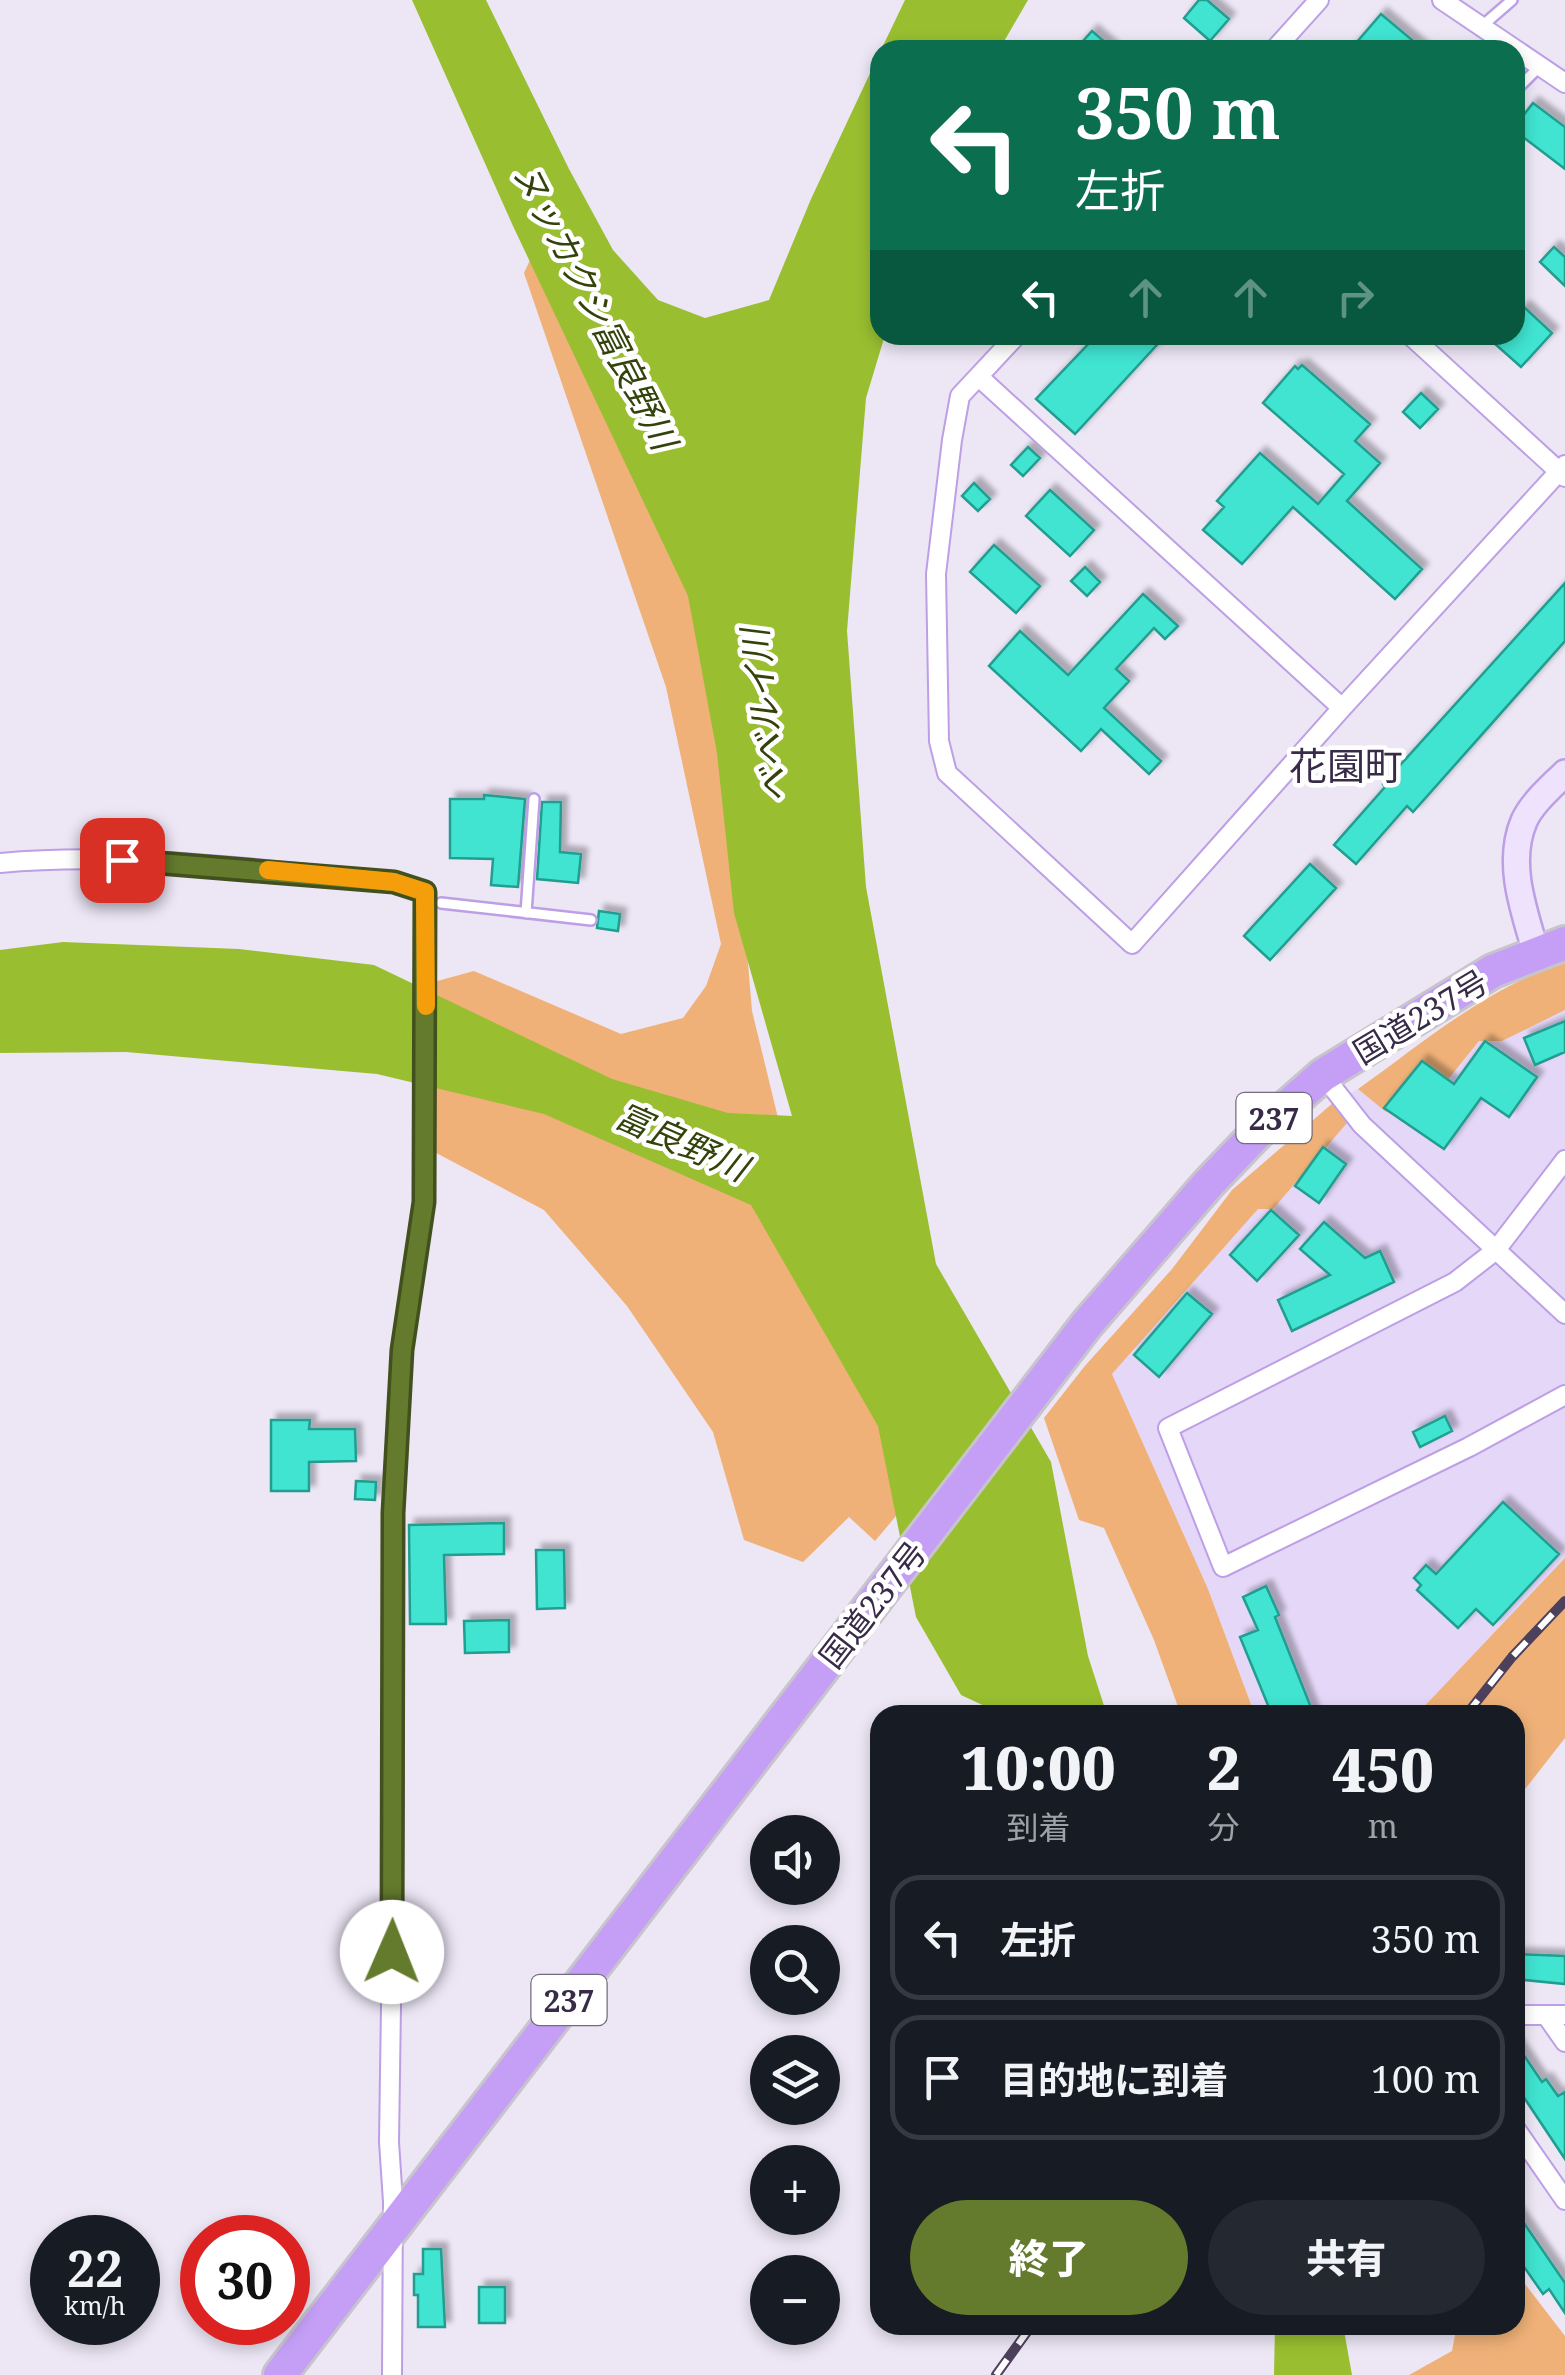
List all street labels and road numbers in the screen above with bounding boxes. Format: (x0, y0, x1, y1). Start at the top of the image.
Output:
street label: 国道237号 (1345, 959, 1495, 1073)
road number: 237 (1236, 1093, 1312, 1143)
street label: 国道237号 (809, 1532, 935, 1676)
road number: 237 (532, 1975, 606, 2025)

